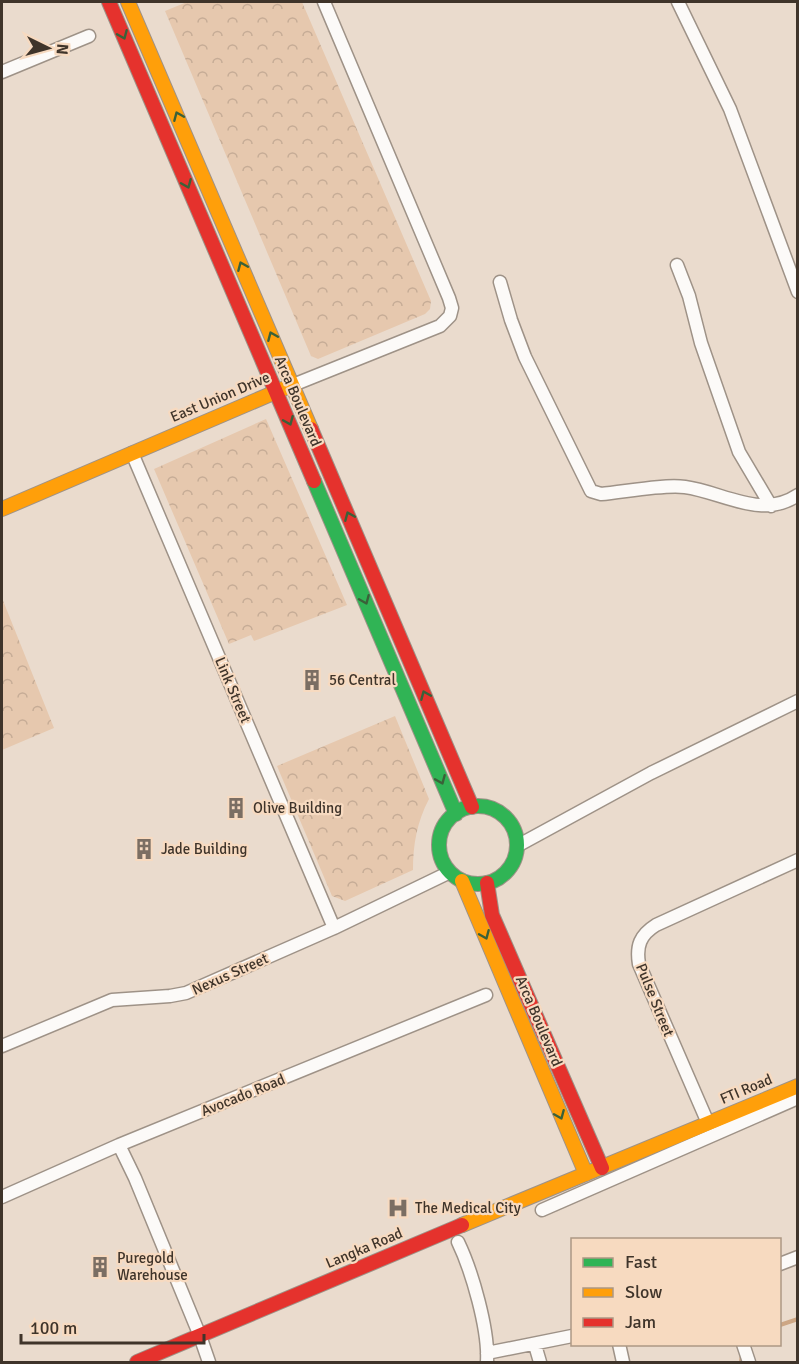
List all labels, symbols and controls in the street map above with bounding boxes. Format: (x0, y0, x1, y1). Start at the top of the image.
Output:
north arrow (18, 18, 78, 78)
one-way arrow (116, 28, 128, 39)
text: N (51, 43, 72, 56)
one-way arrow (173, 111, 185, 122)
one-way arrow (180, 177, 192, 188)
one-way arrow (237, 262, 249, 273)
one-way arrow (267, 332, 279, 343)
street label: Arca Boulevard (271, 353, 325, 449)
street label: East Union Drive (168, 368, 272, 426)
one-way arrow (282, 414, 294, 425)
one-way arrow (344, 511, 356, 522)
one-way arrow (358, 594, 370, 605)
street label: Link Street (211, 654, 255, 726)
building icon: 56 Central (300, 668, 324, 692)
place label: 56 Central (329, 671, 396, 689)
one-way arrow (420, 690, 432, 701)
one-way arrow (434, 774, 446, 785)
building icon: Olive Building (224, 796, 248, 820)
place label: Olive Building (253, 799, 342, 817)
building icon: Jade Building (132, 837, 156, 861)
place label: Jade Building (161, 840, 247, 858)
one-way arrow (478, 928, 490, 939)
street label: Nexus Street (189, 949, 271, 999)
street label: Pulse Street (632, 961, 678, 1039)
street label: Arca Boulevard (512, 973, 566, 1069)
street label: Avocado Road (198, 1070, 288, 1120)
street label: FTI Road (717, 1070, 775, 1108)
one-way arrow (553, 1108, 565, 1119)
hospital icon: The Medical City (386, 1196, 410, 1220)
place label: The Medical City (415, 1199, 521, 1217)
street label: Langka Road (323, 1224, 405, 1272)
legend (571, 1238, 781, 1346)
place label: Puregold Warehouse (117, 1249, 188, 1284)
text: Fast (625, 1251, 657, 1273)
building icon: Puregold Warehouse (88, 1255, 112, 1279)
text: Slow (625, 1281, 662, 1303)
scale bar (21, 1307, 204, 1345)
text: Jam (625, 1311, 656, 1333)
text: 100 m (30, 1317, 77, 1339)

